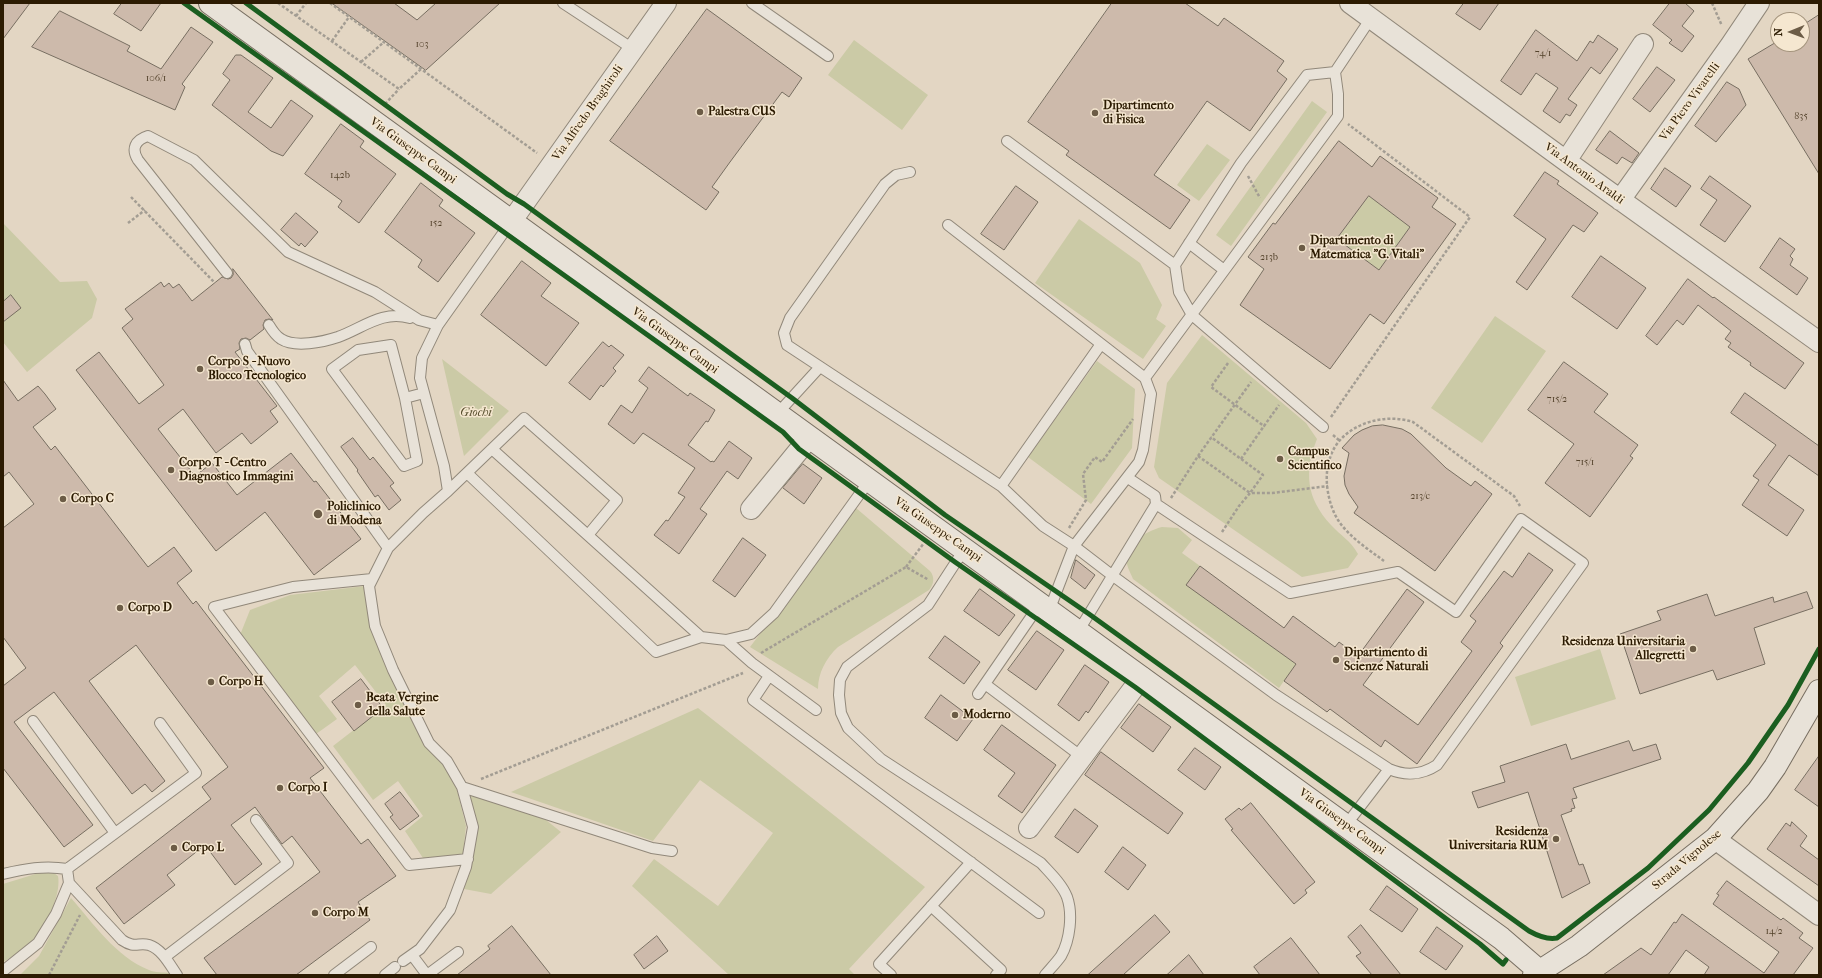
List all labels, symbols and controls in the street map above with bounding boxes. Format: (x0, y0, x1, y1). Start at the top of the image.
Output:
north arrow (1770, 12, 1810, 52)
text: N (1772, 28, 1785, 37)
house number: 103 (415, 39, 429, 51)
house number: 74/1 (1535, 48, 1551, 60)
street label: Via Piero Vivarelli (1657, 60, 1723, 144)
street label: Via Alfredo Braghiroli (549, 62, 627, 164)
house number: 106/1 (146, 73, 166, 85)
place label: Dipartimento di Fisica (1103, 99, 1174, 127)
place label: Palestra CUS (708, 105, 775, 119)
marker: Palestra CUS (695, 107, 705, 117)
marker: Dipartimento di Fisica (1090, 108, 1100, 118)
house number: 835 (1794, 111, 1808, 123)
street label: Via Giuseppe Campi (367, 115, 459, 187)
street label: Via Antonio Araldi (1541, 140, 1627, 208)
house number: 142b (330, 170, 350, 182)
house number: 152 (430, 218, 442, 230)
place label: Dipartimento di Matematica "G. Vitali" (1310, 234, 1424, 262)
marker: Dipartimento di Matematica "G. Vitali" (1297, 243, 1307, 253)
house number: 213b (1260, 252, 1278, 264)
street label: Via Giuseppe Campi (629, 305, 721, 377)
place label: Corpo S - Nuovo Blocco Tecnologico (208, 355, 306, 383)
marker: Corpo S - Nuovo Blocco Tecnologico (195, 364, 205, 374)
house number: 715/2 (1547, 394, 1567, 406)
park label: Giochi (460, 406, 492, 420)
place label: Campus Scientifico (1288, 445, 1342, 473)
marker: Campus Scientifico (1275, 454, 1285, 464)
place label: Corpo T - Centro Diagnostico Immagini (179, 456, 294, 484)
house number: 715/1 (1576, 457, 1594, 469)
marker: Corpo T - Centro Diagnostico Immagini (166, 465, 176, 475)
house number: 213/c (1410, 491, 1430, 503)
place label: Corpo C (71, 492, 114, 506)
marker: Corpo C (58, 494, 68, 504)
street label: Via Giuseppe Campi (891, 494, 985, 566)
place label: Policlinico di Modena (327, 500, 382, 528)
marker: Policlinico di Modena (312, 508, 324, 520)
place label: Corpo D (128, 601, 172, 615)
marker: Corpo D (115, 603, 125, 613)
place label: Residenza Universitaria Allegretti (1561, 635, 1685, 663)
marker: Residenza Universitaria Allegretti (1688, 644, 1698, 654)
place label: Dipartimento di Scienze Naturali (1344, 646, 1429, 674)
marker: Dipartimento di Scienze Naturali (1331, 655, 1341, 665)
place label: Corpo H (219, 675, 263, 689)
marker: Corpo H (206, 677, 216, 687)
place label: Beata Vergine della Salute (366, 691, 439, 719)
marker: Beata Vergine della Salute (353, 700, 363, 710)
place label: Moderno (963, 708, 1010, 722)
marker: Moderno (950, 710, 960, 720)
place label: Corpo I (288, 781, 327, 795)
marker: Corpo I (275, 783, 285, 793)
street label: Via Giuseppe Campi (1296, 786, 1388, 858)
place label: Residenza Universitaria RUM (1448, 825, 1548, 853)
street label: Strada Vignolese (1649, 827, 1725, 893)
marker: Residenza Universitaria RUM (1551, 834, 1561, 844)
place label: Corpo L (182, 841, 224, 855)
marker: Corpo L (169, 843, 179, 853)
place label: Corpo M (323, 906, 369, 920)
marker: Corpo M (310, 908, 320, 918)
house number: 14/2 (1765, 926, 1783, 938)

